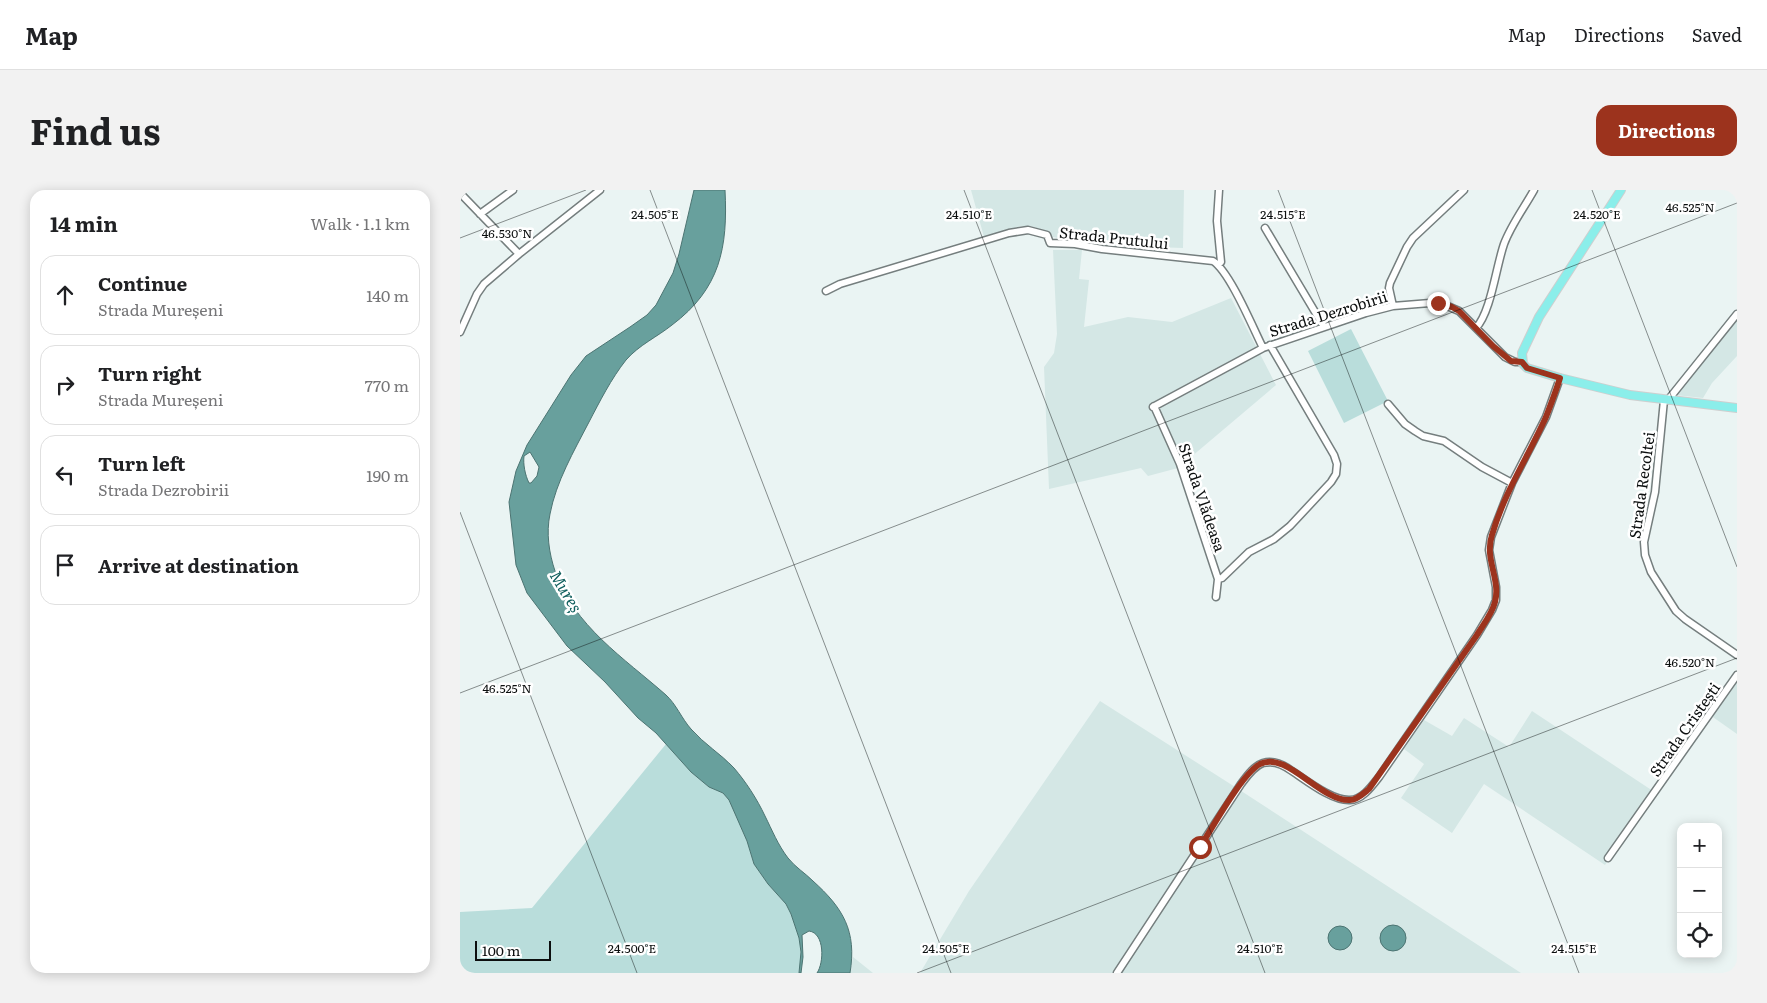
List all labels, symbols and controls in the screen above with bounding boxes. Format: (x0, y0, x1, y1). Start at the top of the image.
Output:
text: Map (25, 17, 78, 52)
text: Map (1508, 21, 1546, 48)
text: Directions (1574, 21, 1664, 48)
text: Saved (1692, 21, 1742, 48)
text: Find us (30, 104, 160, 156)
button: Directions (1596, 105, 1737, 156)
text: 46.525°N (1665, 198, 1715, 216)
text: 24.505°E (631, 205, 679, 223)
text: 24.510°E (946, 205, 992, 223)
text: 24.515°E (1260, 205, 1306, 223)
text: 24.520°E (1573, 205, 1621, 223)
text: 14 min (50, 207, 118, 238)
text: Walk · 1.1 km (311, 211, 410, 235)
street label: Strada Prutului (1058, 220, 1170, 254)
text: 46.530°N (482, 224, 532, 242)
text: Continue (98, 269, 187, 297)
icon: ahead (51, 281, 79, 309)
text: 140 m (366, 283, 409, 307)
street label: Strada Dezrobirii (1266, 284, 1390, 342)
route end (1427, 292, 1450, 315)
text: Strada Mureșeni (98, 297, 223, 321)
text: Turn right (98, 359, 202, 387)
icon: right (51, 371, 79, 399)
text: 770 m (365, 373, 409, 397)
text: Strada Mureșeni (98, 387, 223, 411)
street label: Strada Recoltei (1622, 430, 1660, 540)
street label: Strada Vlădeasa (1174, 440, 1233, 555)
text: Turn left (98, 449, 185, 477)
icon: left (51, 461, 79, 489)
text: 190 m (366, 463, 409, 487)
text: Strada Dezrobirii (98, 477, 229, 501)
icon: arrive (51, 551, 79, 579)
text: Arrive at destination (98, 551, 299, 579)
water label: Mureș (545, 565, 589, 617)
text: 46.520°N (1665, 653, 1715, 671)
street label: Strada Cristești (1643, 677, 1725, 781)
text: 46.525°N (482, 679, 532, 697)
map controls (1677, 823, 1722, 958)
button: + (1677, 823, 1722, 868)
route start (1189, 836, 1212, 859)
button: − (1677, 868, 1722, 913)
button: locate (1677, 913, 1722, 958)
scale bar (475, 938, 551, 961)
text: 24.500°E (608, 939, 656, 957)
text: 24.505°E (922, 939, 970, 957)
text: 24.510°E (1237, 939, 1283, 957)
text: 24.515°E (1551, 939, 1597, 957)
text: 100 m (482, 940, 520, 960)

